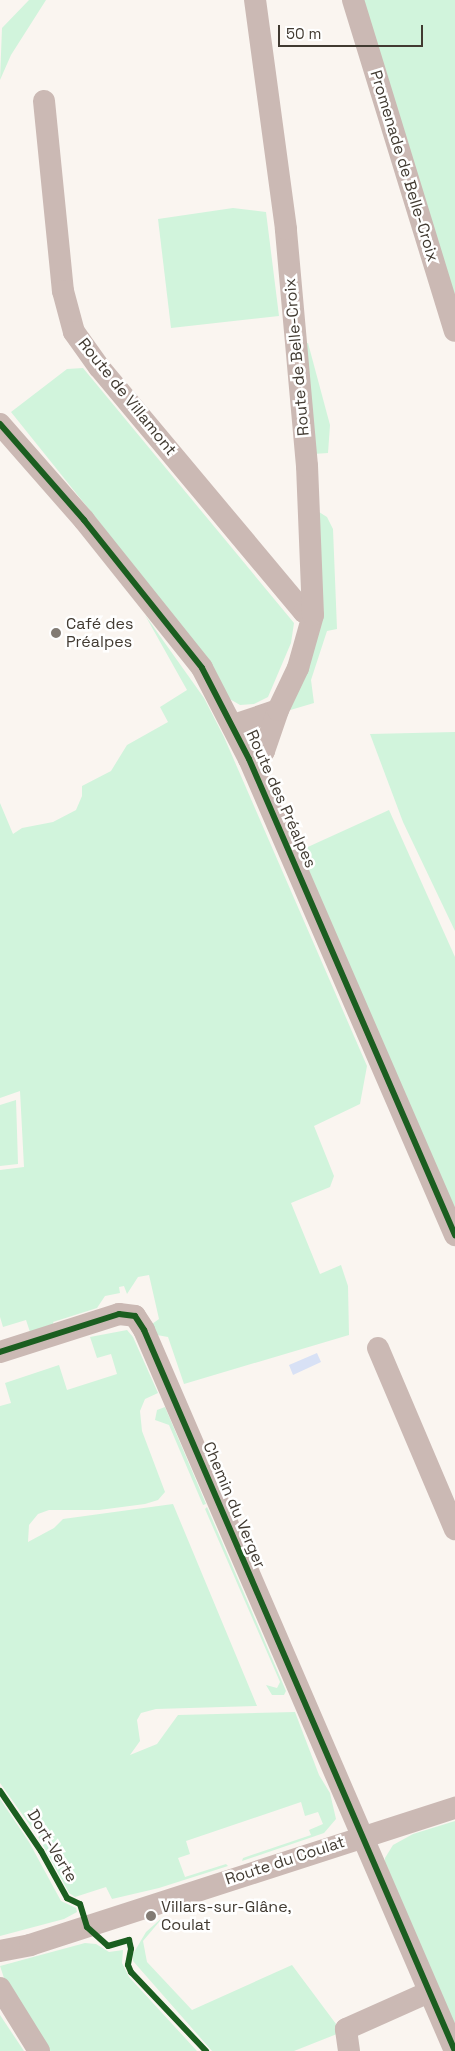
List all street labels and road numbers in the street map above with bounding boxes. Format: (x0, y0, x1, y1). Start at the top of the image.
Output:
street label: Promenade de Belle-Croix (366, 68, 442, 264)
street label: Route de Belle-Croix (281, 277, 313, 437)
street label: Route de Villamont (74, 334, 180, 460)
street label: Route des Préalpes (242, 727, 320, 871)
street label: Chemin du Verger (199, 1439, 269, 1571)
street label: Dort-Verte (23, 1806, 81, 1886)
street label: Route du Coulat (223, 1833, 347, 1889)

